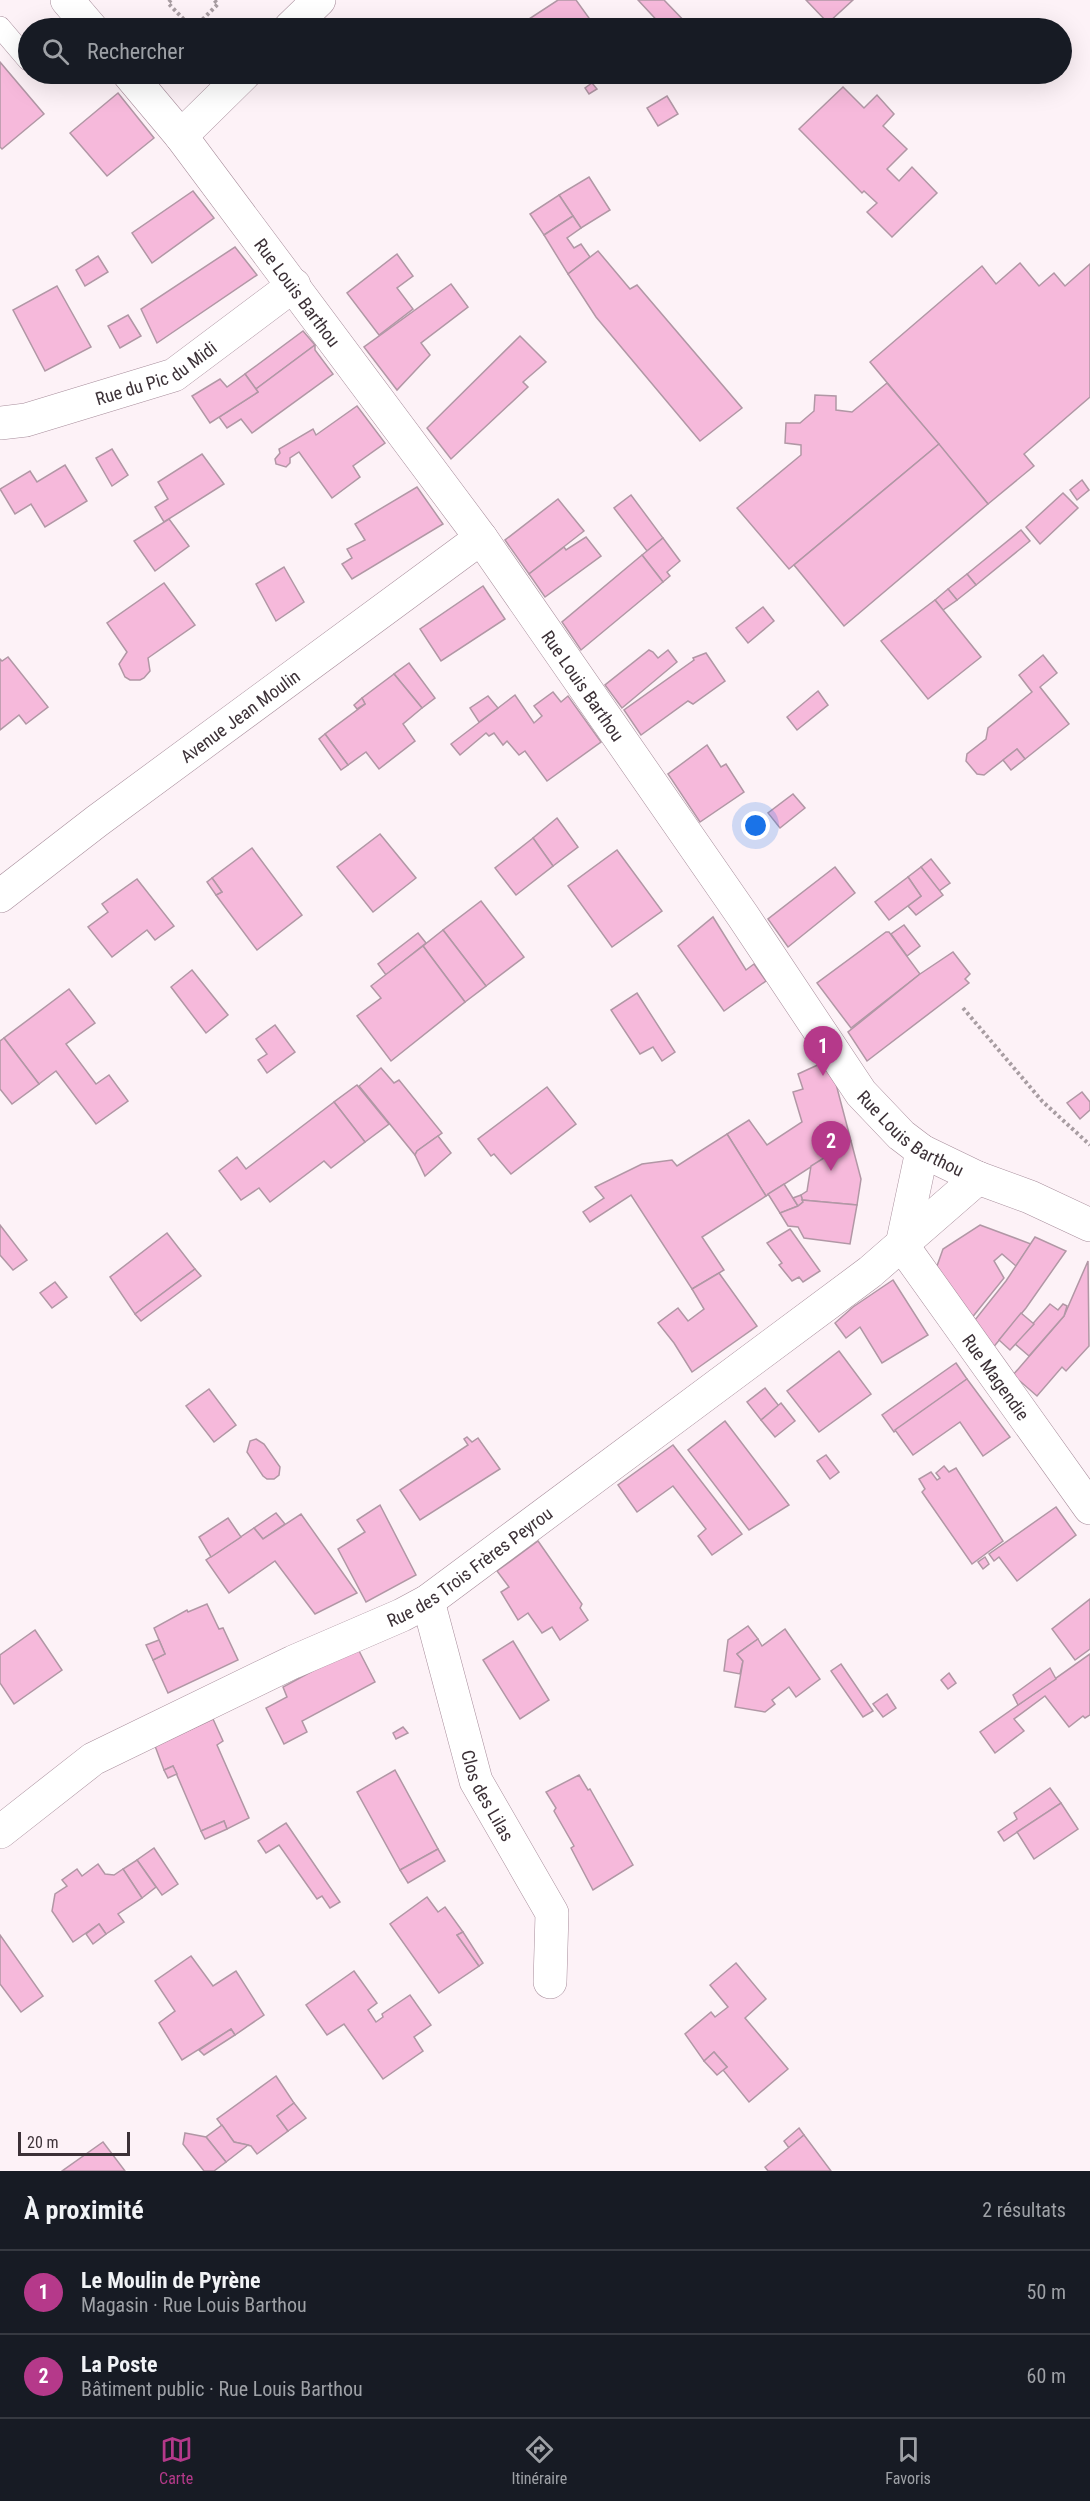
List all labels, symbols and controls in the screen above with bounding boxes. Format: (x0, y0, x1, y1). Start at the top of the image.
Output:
search box (18, 18, 1072, 84)
icon: search (39, 35, 72, 68)
text: Rechercher (87, 39, 184, 64)
street label: Rue Louis Barthou (250, 234, 345, 351)
street label: Rue du Pic du Midi (93, 337, 220, 409)
street label: Rue Louis Barthou (538, 626, 629, 745)
street label: Avenue Jean Moulin (176, 665, 304, 767)
your location (741, 811, 770, 840)
pin: 1 (804, 1026, 842, 1076)
street label: Rue Louis Barthou (853, 1086, 967, 1180)
pin: 2 (812, 1122, 850, 1171)
street label: Rue Magendie (958, 1330, 1034, 1424)
street label: Rue des Trois Frères Peyrou (383, 1502, 556, 1631)
street label: Clos des Lilas (458, 1747, 519, 1845)
scale bar (18, 2129, 130, 2156)
text: 20 m (27, 2133, 59, 2152)
text: À proximité (24, 2195, 144, 2225)
text: 2 résultats (982, 2198, 1066, 2222)
text: Le Moulin de Pyrène (81, 2268, 260, 2293)
text: 1 (38, 2280, 49, 2304)
text: 50 m (1027, 2280, 1066, 2304)
text: Magasin · Rue Louis Barthou (81, 2293, 307, 2317)
text: La Poste (81, 2352, 158, 2377)
text: 2 (38, 2364, 49, 2388)
text: 60 m (1027, 2364, 1066, 2388)
text: Bâtiment public · Rue Louis Barthou (81, 2377, 363, 2401)
tab: Carte (159, 2433, 193, 2488)
tab: Itinéraire (511, 2433, 567, 2488)
tab: Favoris (885, 2433, 931, 2488)

